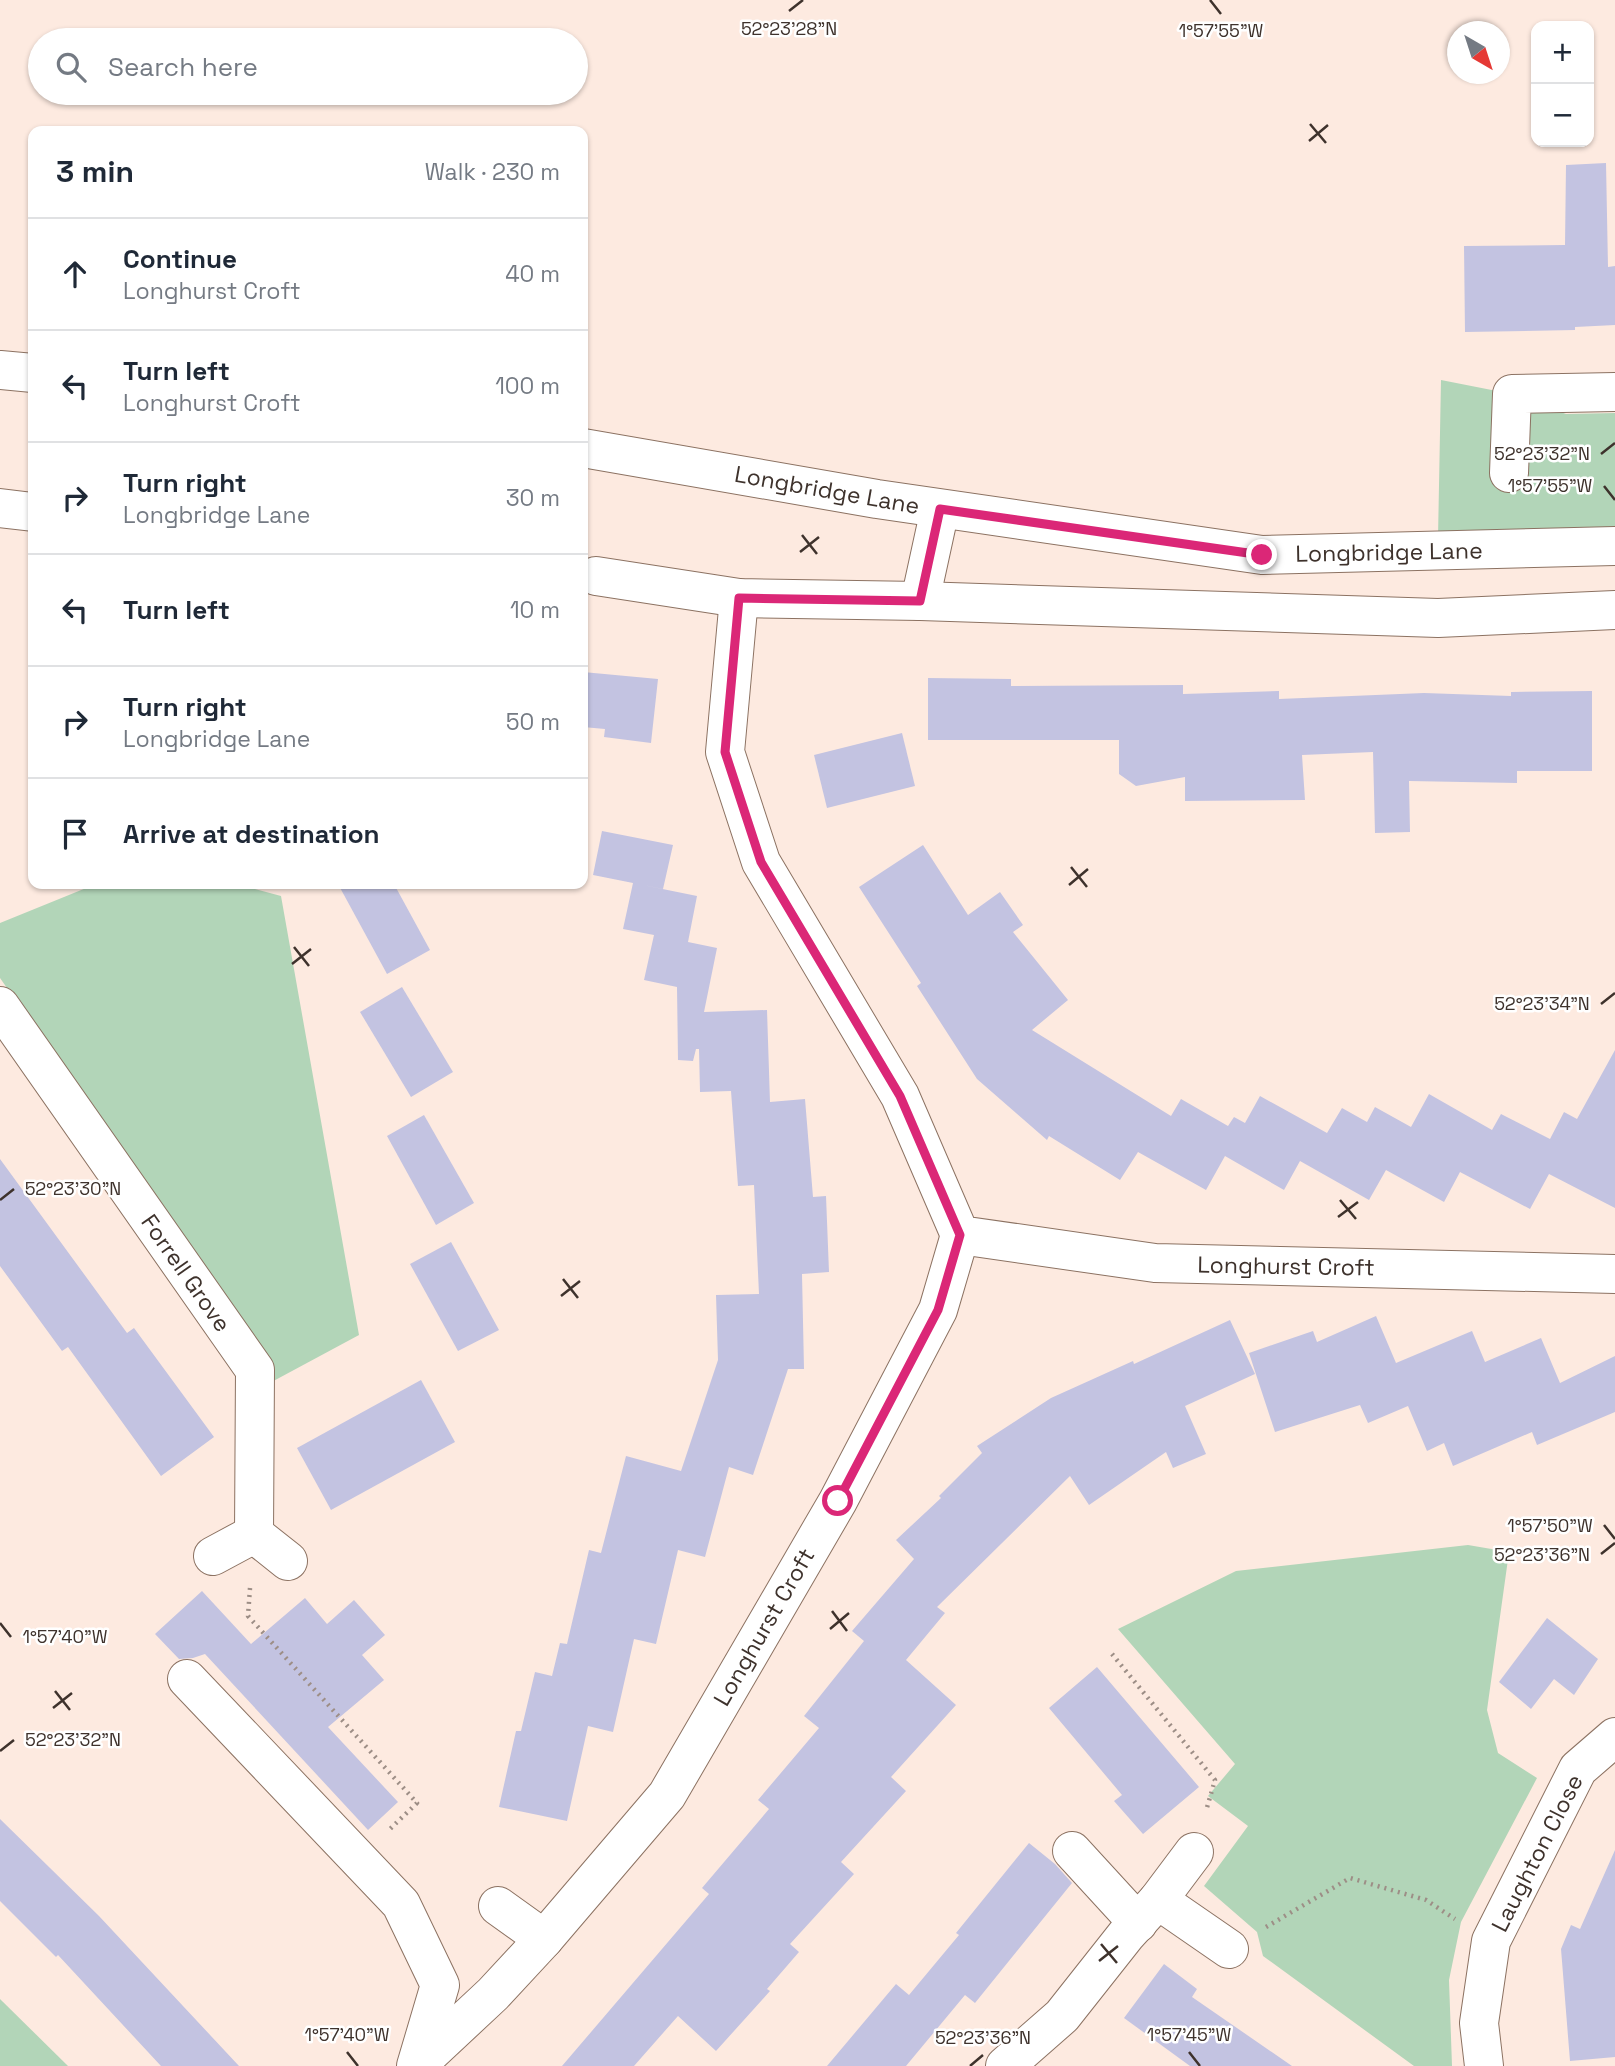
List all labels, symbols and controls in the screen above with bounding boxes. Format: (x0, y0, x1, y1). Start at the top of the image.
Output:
text: 52°23'28"N (741, 17, 837, 40)
text: 1°57'55"W (1179, 19, 1264, 42)
north arrow (1447, 21, 1510, 84)
map controls (1531, 21, 1594, 147)
button: + (1531, 21, 1594, 84)
search box (28, 28, 588, 105)
icon: search (52, 48, 90, 86)
text: Search here (108, 50, 258, 84)
button: − (1531, 84, 1594, 147)
text: 3 min (56, 152, 134, 191)
text: Walk · 230 m (425, 157, 560, 187)
text: Continue (123, 242, 237, 276)
icon: ahead (56, 255, 94, 293)
text: 40 m (505, 259, 560, 289)
text: Longhurst Croft (123, 276, 300, 306)
text: Turn left (123, 354, 230, 388)
icon: left (56, 367, 94, 405)
text: 100 m (495, 371, 560, 401)
text: Longhurst Croft (123, 388, 300, 418)
text: 52°23'32"N (1494, 442, 1590, 465)
street label: Longbridge Lane (732, 459, 922, 521)
text: Turn right (123, 466, 247, 500)
text: 1°57'55"W (1508, 474, 1593, 497)
icon: right (56, 479, 94, 517)
text: 30 m (506, 483, 560, 513)
text: Longbridge Lane (123, 500, 310, 530)
street label: Longbridge Lane (1295, 535, 1483, 569)
route end (1246, 539, 1277, 570)
icon: left (56, 591, 94, 629)
text: Turn left (123, 593, 230, 627)
text: 10 m (510, 595, 560, 625)
text: Turn right (123, 690, 247, 724)
icon: right (56, 703, 94, 741)
text: 50 m (506, 707, 560, 737)
text: Longbridge Lane (123, 724, 310, 754)
icon: arrive (56, 815, 94, 853)
text: Arrive at destination (123, 817, 380, 851)
text: 52°23'34"N (1494, 992, 1590, 1015)
text: 52°23'30"N (25, 1177, 121, 1200)
street label: Forrell Grove (134, 1208, 238, 1338)
street label: Longhurst Croft (1197, 1249, 1375, 1283)
route start (822, 1485, 853, 1516)
text: 1°57'50"W (1507, 1514, 1593, 1537)
street label: Longhurst Croft (707, 1543, 821, 1711)
text: 52°23'36"N (1494, 1543, 1590, 1566)
text: 1°57'40"W (22, 1625, 108, 1648)
text: 52°23'32"N (25, 1728, 121, 1751)
street label: Laughton Close (1484, 1769, 1590, 1937)
text: 1°57'40"W (304, 2023, 390, 2046)
text: 1°57'45"W (1147, 2023, 1231, 2046)
text: 52°23'36"N (935, 2026, 1031, 2049)

